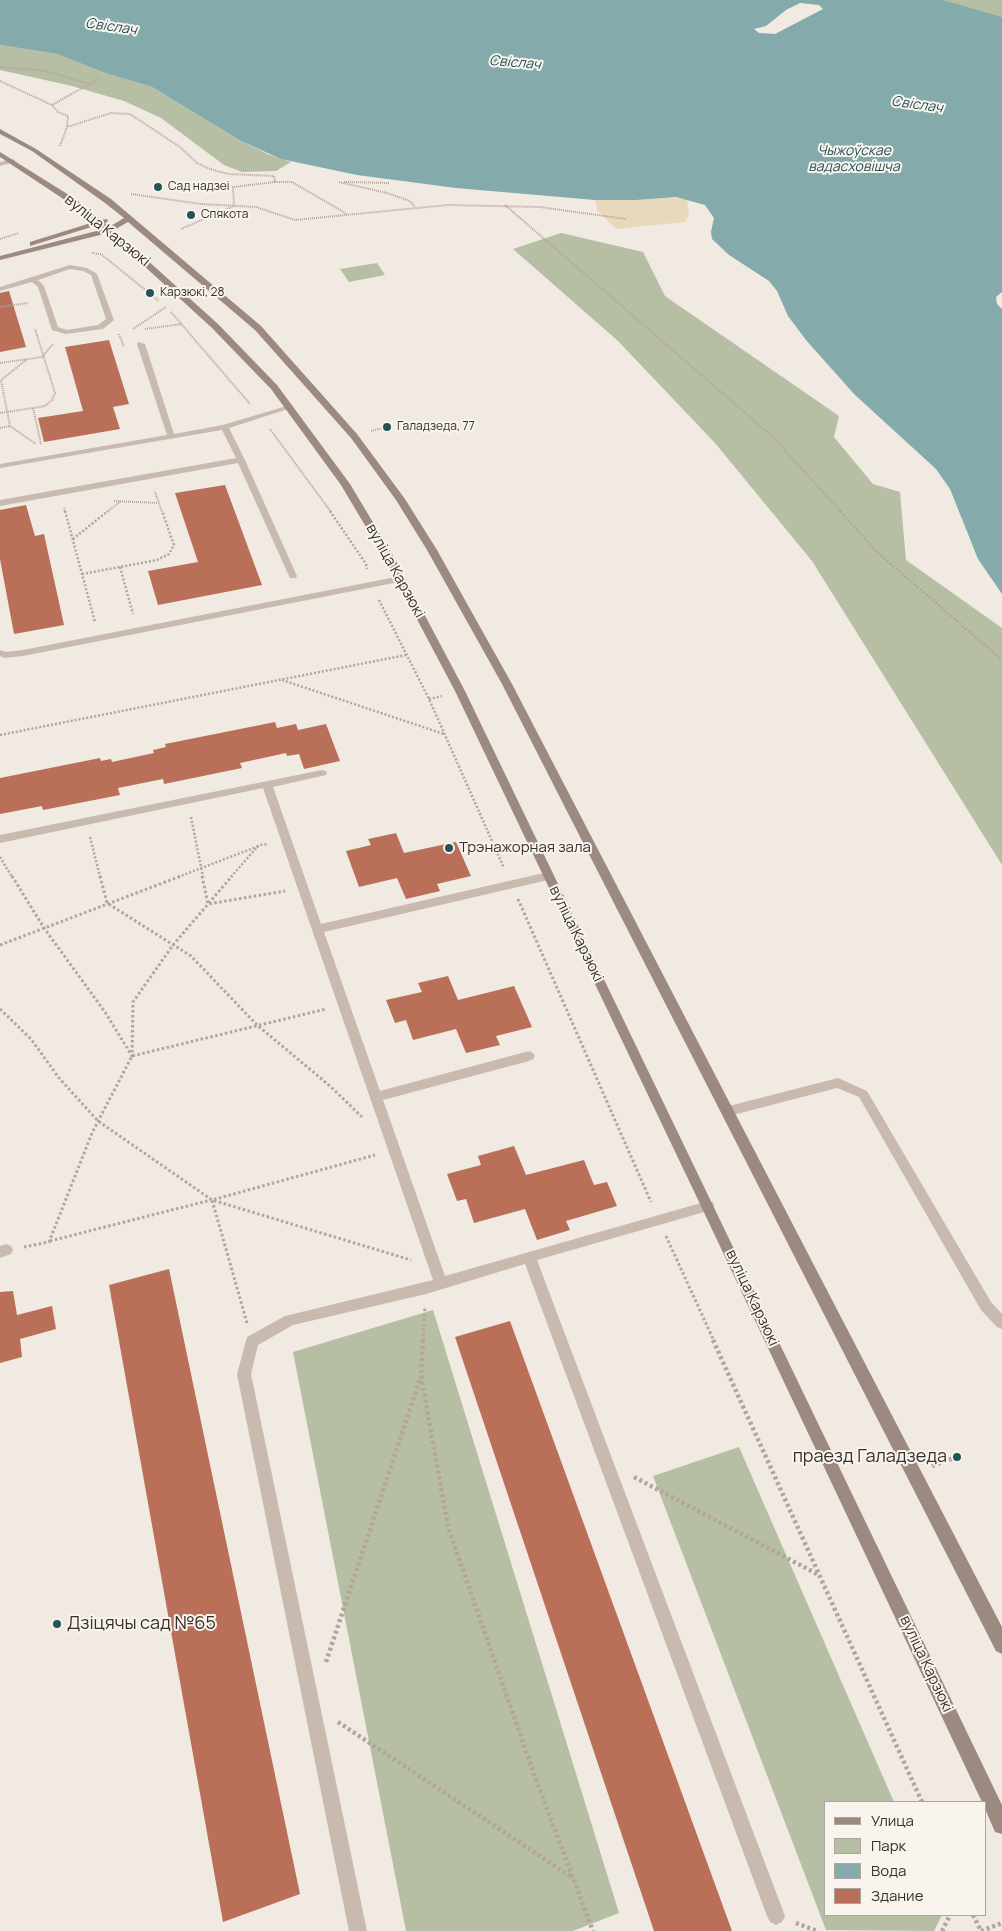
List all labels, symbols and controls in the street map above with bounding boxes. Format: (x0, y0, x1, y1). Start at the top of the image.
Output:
water label: Свіслач (84, 15, 138, 39)
water label: Свіслач (488, 52, 542, 74)
water label: Свіслач (890, 93, 944, 117)
water label: Чыжоўскае вадасховішча (808, 143, 900, 176)
place label: Сад надзеі (168, 180, 230, 194)
marker: Сад надзеі (152, 181, 164, 193)
street label: вуліца Карзюкі (61, 191, 153, 271)
place label: Спякота (201, 208, 248, 222)
marker: Спякота (185, 209, 197, 221)
place label: Карзюкі, 28 (160, 286, 224, 300)
marker: Карзюкі, 28 (144, 287, 156, 299)
place label: Галадзеда, 77 (397, 420, 475, 434)
marker: Галадзеда, 77 (381, 421, 393, 433)
street label: вуліца Карзюкі (362, 521, 428, 621)
place label: Трэнажорная зала (459, 839, 591, 857)
marker: Трэнажорная зала (443, 842, 455, 854)
street label: вуліца Карзюкі (545, 883, 607, 985)
street label: вуліца Карзюкі (722, 1247, 782, 1349)
place label: праезд Галадзеда (793, 1446, 947, 1468)
marker: праезд Галадзеда (951, 1451, 963, 1463)
place label: Дзіцячы сад №65 (67, 1613, 216, 1635)
street label: вуліца Карзюкі (896, 1613, 956, 1715)
marker: Дзіцячы сад №65 (51, 1618, 63, 1630)
legend (824, 1801, 987, 1916)
text: Улица (871, 1810, 914, 1831)
text: Парк (871, 1835, 906, 1856)
text: Вода (871, 1860, 906, 1881)
text: Здание (871, 1885, 923, 1906)

